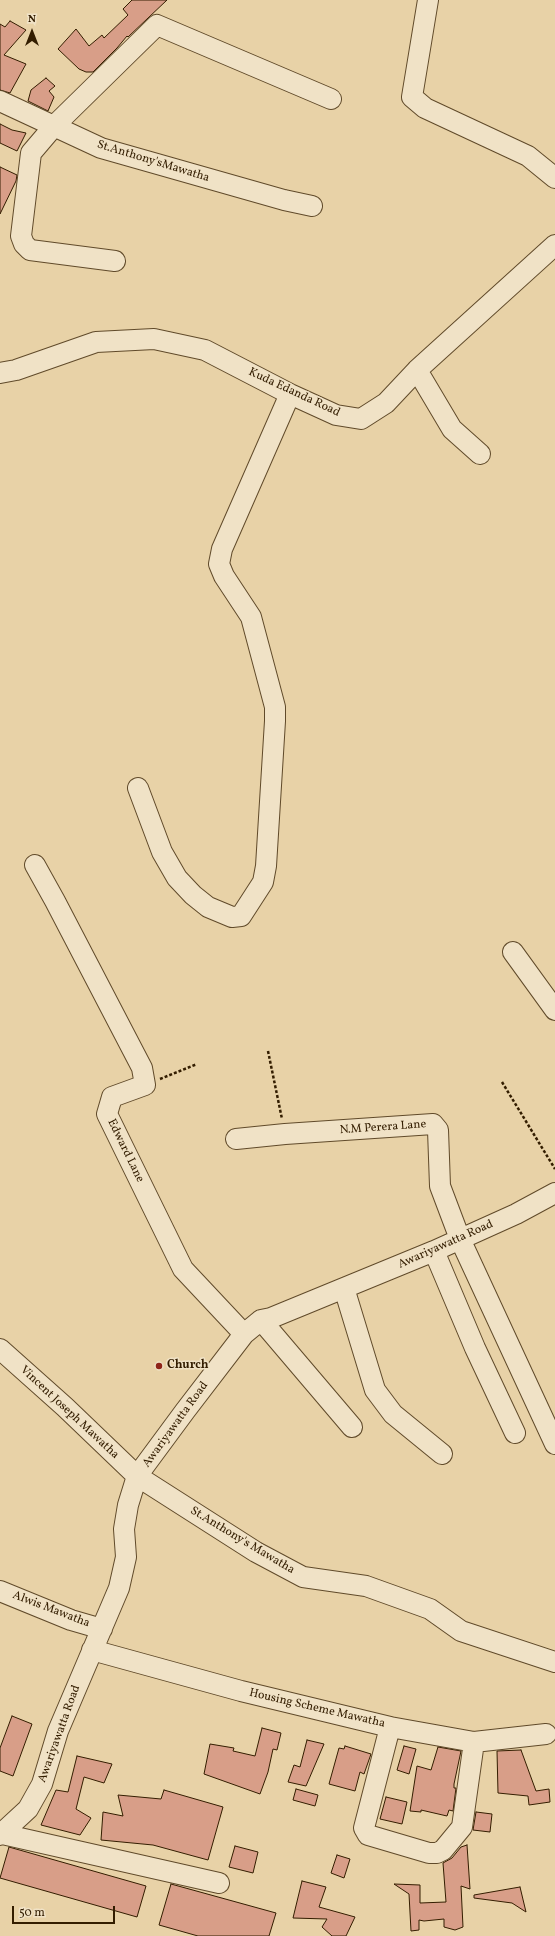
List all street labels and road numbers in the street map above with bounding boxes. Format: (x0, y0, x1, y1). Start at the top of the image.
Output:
street label: St.Anthony'sMawatha (95, 138, 211, 186)
street label: Kuda Edanda Road (246, 365, 342, 421)
street label: Edward Lane (103, 1117, 147, 1185)
street label: N.M Perera Lane (339, 1118, 427, 1138)
street label: Awariyawatta Road (396, 1218, 496, 1272)
street label: Vincent Joseph Mawatha (17, 1363, 121, 1463)
street label: Awariyawatta Road (140, 1379, 212, 1471)
street label: St.Anthony's Mawatha (187, 1504, 297, 1578)
street label: Alwis Mawatha (10, 1589, 92, 1631)
street label: Awariyawatta Road (36, 1683, 84, 1785)
street label: Housing Scheme Mawatha (248, 1686, 386, 1732)

